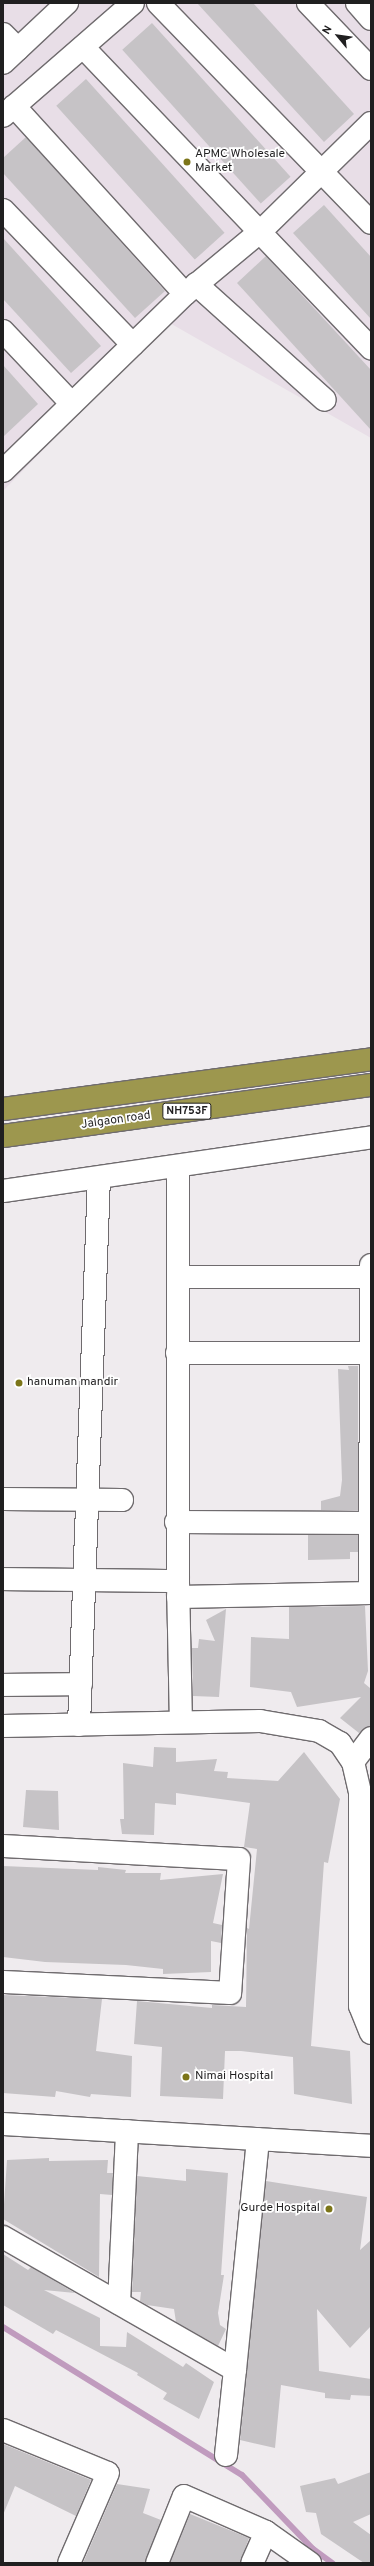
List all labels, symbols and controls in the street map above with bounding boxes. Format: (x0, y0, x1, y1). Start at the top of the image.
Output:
north arrow (318, 16, 358, 56)
text: N (319, 23, 336, 37)
place label: APMC Wholesale Market (195, 148, 285, 176)
marker: APMC Wholesale Market (182, 157, 192, 167)
road number: NH753F (162, 1102, 212, 1120)
street label: Jalgaon road (80, 1109, 152, 1133)
place label: hanuman mandir (27, 1376, 118, 1390)
marker: hanuman mandir (14, 1378, 24, 1388)
place label: Nimai Hospital (195, 2070, 273, 2084)
marker: Nimai Hospital (180, 2071, 192, 2083)
place label: Gurde Hospital (240, 2202, 320, 2216)
marker: Gurde Hospital (323, 2203, 335, 2215)

